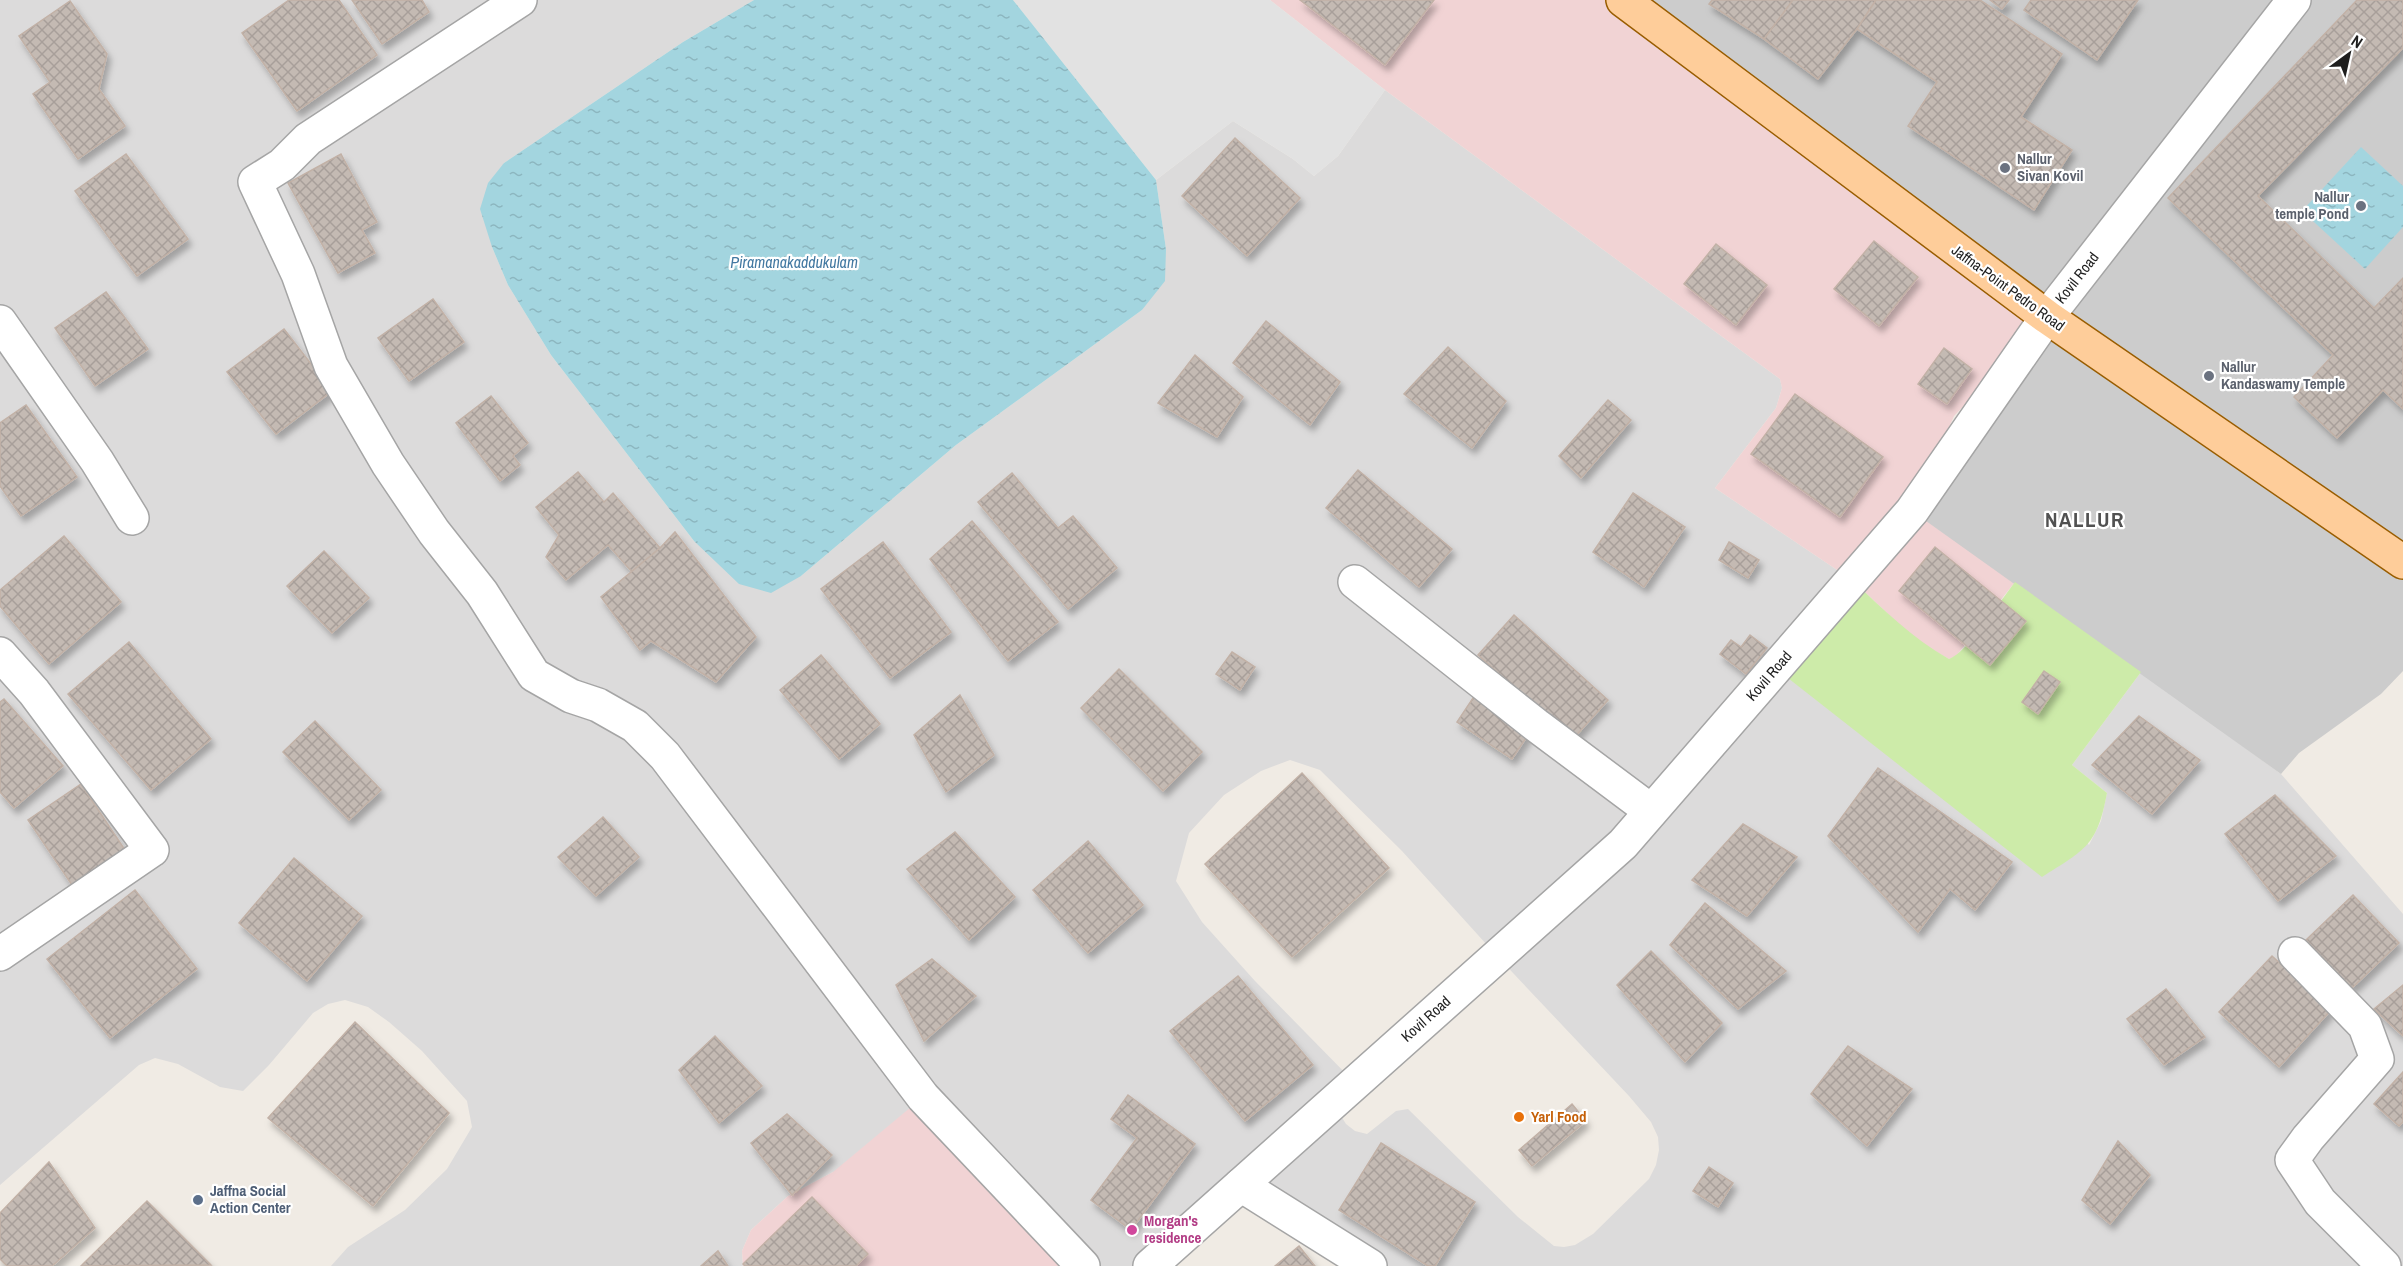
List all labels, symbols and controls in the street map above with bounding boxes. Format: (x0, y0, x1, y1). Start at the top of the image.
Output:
north arrow (2319, 24, 2379, 84)
text: N (2347, 30, 2367, 53)
place label: Nallur Sivan Kovil (2017, 148, 2083, 186)
marker: Nallur Sivan Kovil (1998, 161, 2012, 175)
place label: Nallur temple Pond (2275, 186, 2349, 224)
marker: Nallur temple Pond (2354, 199, 2368, 213)
street label: Jaffna-Point Pedro Road (1947, 239, 2069, 336)
street label: Kovil Road (2050, 248, 2103, 308)
water label: Piramanakaddukulam (730, 251, 858, 273)
place label: Nallur Kandaswamy Temple (2221, 356, 2345, 394)
marker: Nallur Kandaswamy Temple (2202, 369, 2216, 383)
district label: NALLUR (2045, 505, 2125, 534)
street label: Kovil Road (1741, 646, 1796, 705)
street label: Kovil Road (1396, 991, 1455, 1047)
place label: Yarl Food (1531, 1106, 1586, 1127)
marker: Yarl Food (1512, 1110, 1526, 1124)
place label: Jaffna Social Action Center (210, 1180, 291, 1218)
marker: Jaffna Social Action Center (191, 1193, 205, 1207)
place label: Morgan's residence (1144, 1210, 1202, 1248)
marker: Morgan's residence (1125, 1223, 1139, 1237)

